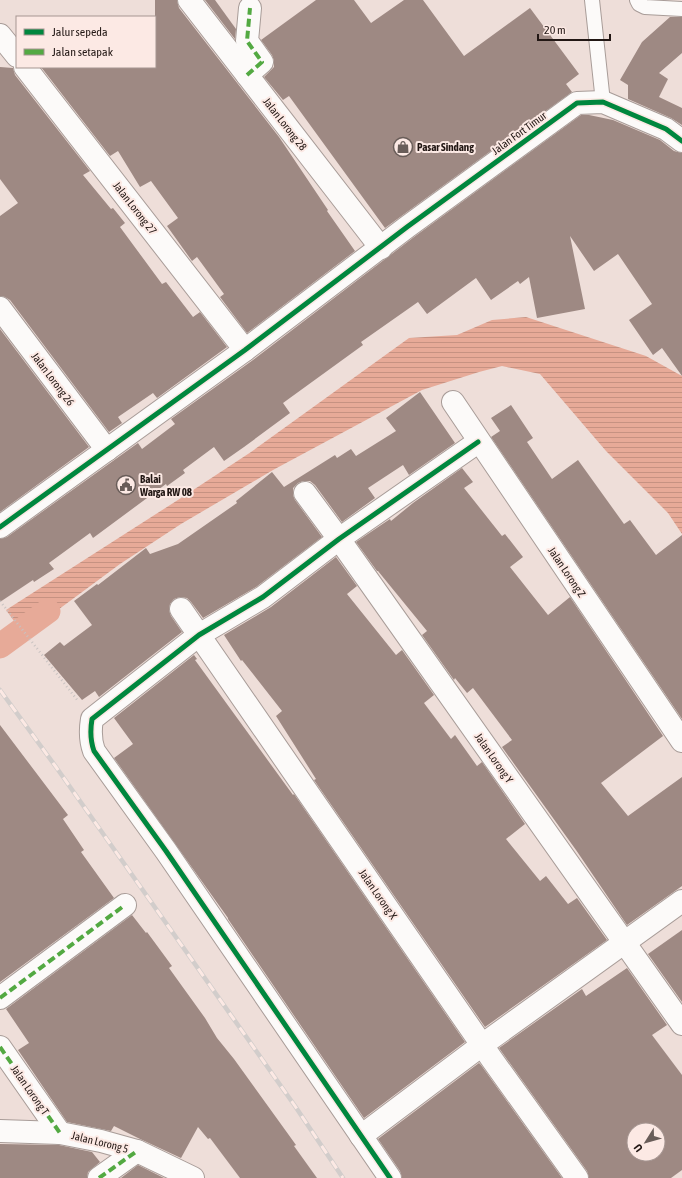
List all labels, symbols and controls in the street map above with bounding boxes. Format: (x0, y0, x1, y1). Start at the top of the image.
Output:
legend (16, 16, 156, 68)
scale bar (538, 16, 610, 42)
text: 20 m (544, 23, 566, 37)
text: Jalur sepeda (52, 25, 108, 39)
text: Jalan setapak (52, 45, 114, 59)
street label: Jalan Lorong 28 (261, 95, 309, 153)
street label: Jalan Fort Timur (489, 109, 549, 157)
shop icon: Pasar Sindang (392, 136, 414, 158)
place label: Pasar Sindang (417, 141, 474, 153)
street label: Jalan Lorong 27 (111, 179, 159, 237)
street label: Jalan Lorong 26 (29, 350, 77, 408)
place label: Balai Warga RW 08 (139, 473, 192, 498)
public building icon: Balai Warga RW 08 (115, 474, 137, 496)
street label: Jalan Lorong Z (546, 545, 588, 599)
street label: Jalan Lorong Y (473, 731, 516, 785)
street label: Jalan Lorong X (356, 867, 400, 921)
street label: Jalan Lorong T (9, 1063, 52, 1117)
north arrow (626, 1122, 666, 1162)
street label: Jalan Lorong 5 (70, 1129, 130, 1155)
text: U (631, 1142, 645, 1154)

